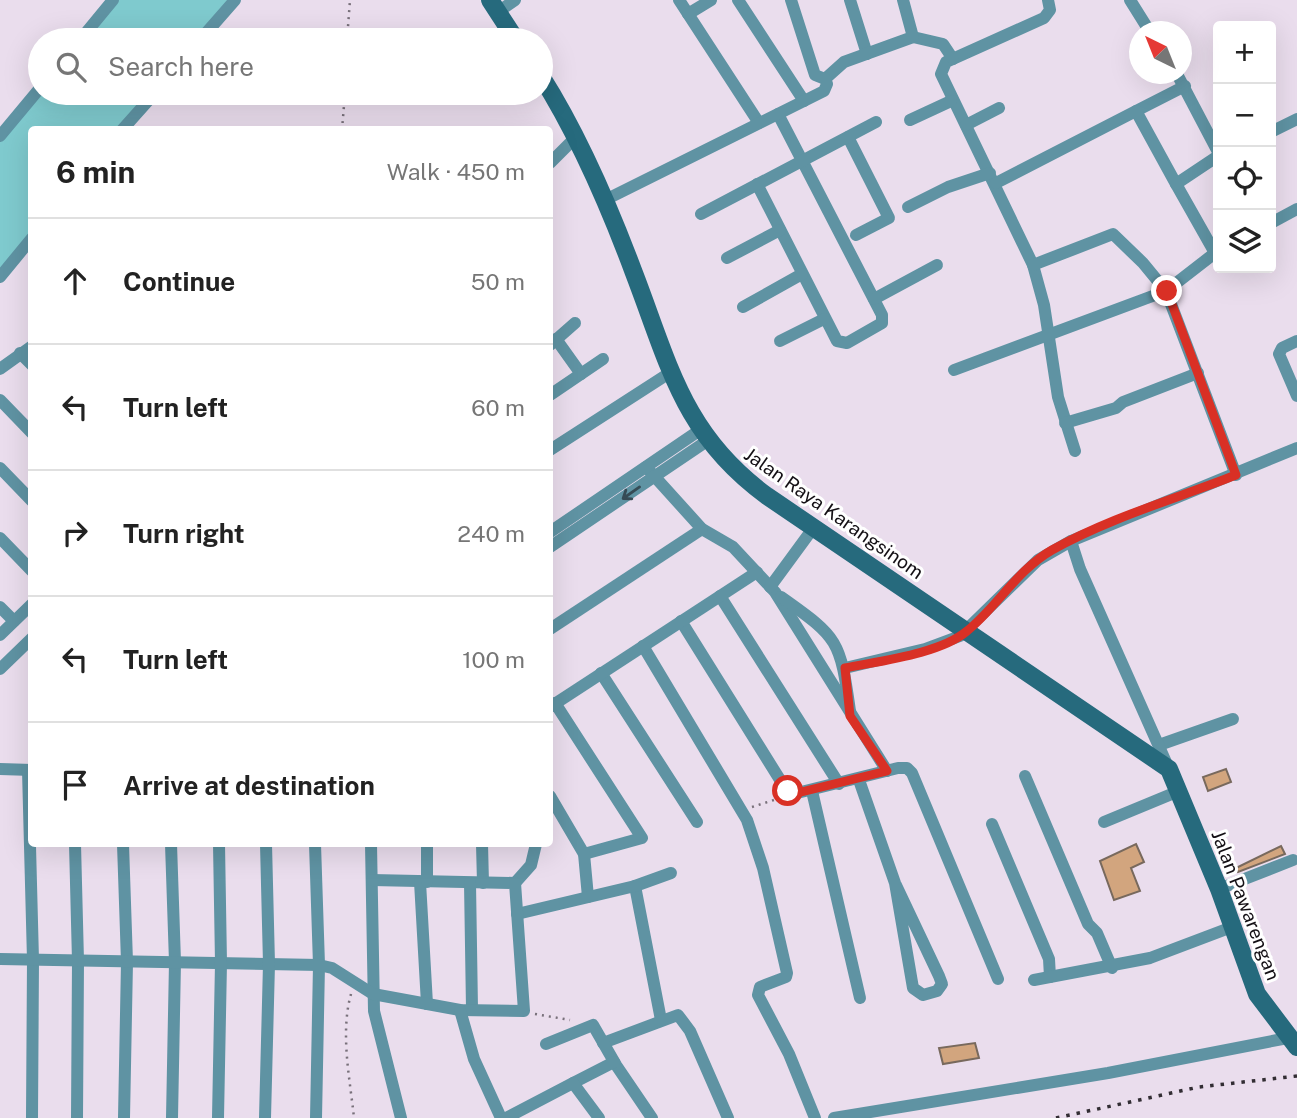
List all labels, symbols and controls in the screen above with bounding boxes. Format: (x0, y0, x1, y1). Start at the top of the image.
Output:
north arrow (1129, 21, 1192, 84)
map controls (1213, 21, 1276, 273)
button: + (1213, 21, 1276, 84)
search box (28, 28, 553, 105)
icon: search (52, 48, 90, 86)
text: Search here (108, 51, 254, 82)
button: − (1213, 84, 1276, 147)
button: locate (1213, 147, 1276, 210)
text: 6 min (56, 154, 135, 190)
text: Walk · 450 m (387, 158, 525, 185)
button: layers (1213, 210, 1276, 273)
icon: ahead (56, 262, 94, 300)
text: Continue (123, 266, 235, 297)
text: 50 m (471, 268, 525, 295)
route end (1151, 275, 1182, 306)
icon: left (56, 388, 94, 426)
text: Turn left (123, 392, 228, 423)
text: 60 m (471, 394, 525, 421)
street label: Jalan Raya Karangsinom (740, 443, 928, 583)
one-way arrow (622, 486, 641, 500)
icon: right (56, 514, 94, 552)
text: Turn right (123, 518, 245, 549)
text: 240 m (457, 520, 525, 547)
icon: left (56, 640, 94, 678)
text: Turn left (123, 644, 228, 675)
text: 100 m (462, 646, 525, 673)
icon: arrive (56, 766, 94, 804)
text: Arrive at destination (123, 770, 375, 801)
route start (772, 775, 803, 806)
street label: Jalan Pawarengan (1207, 827, 1285, 983)

